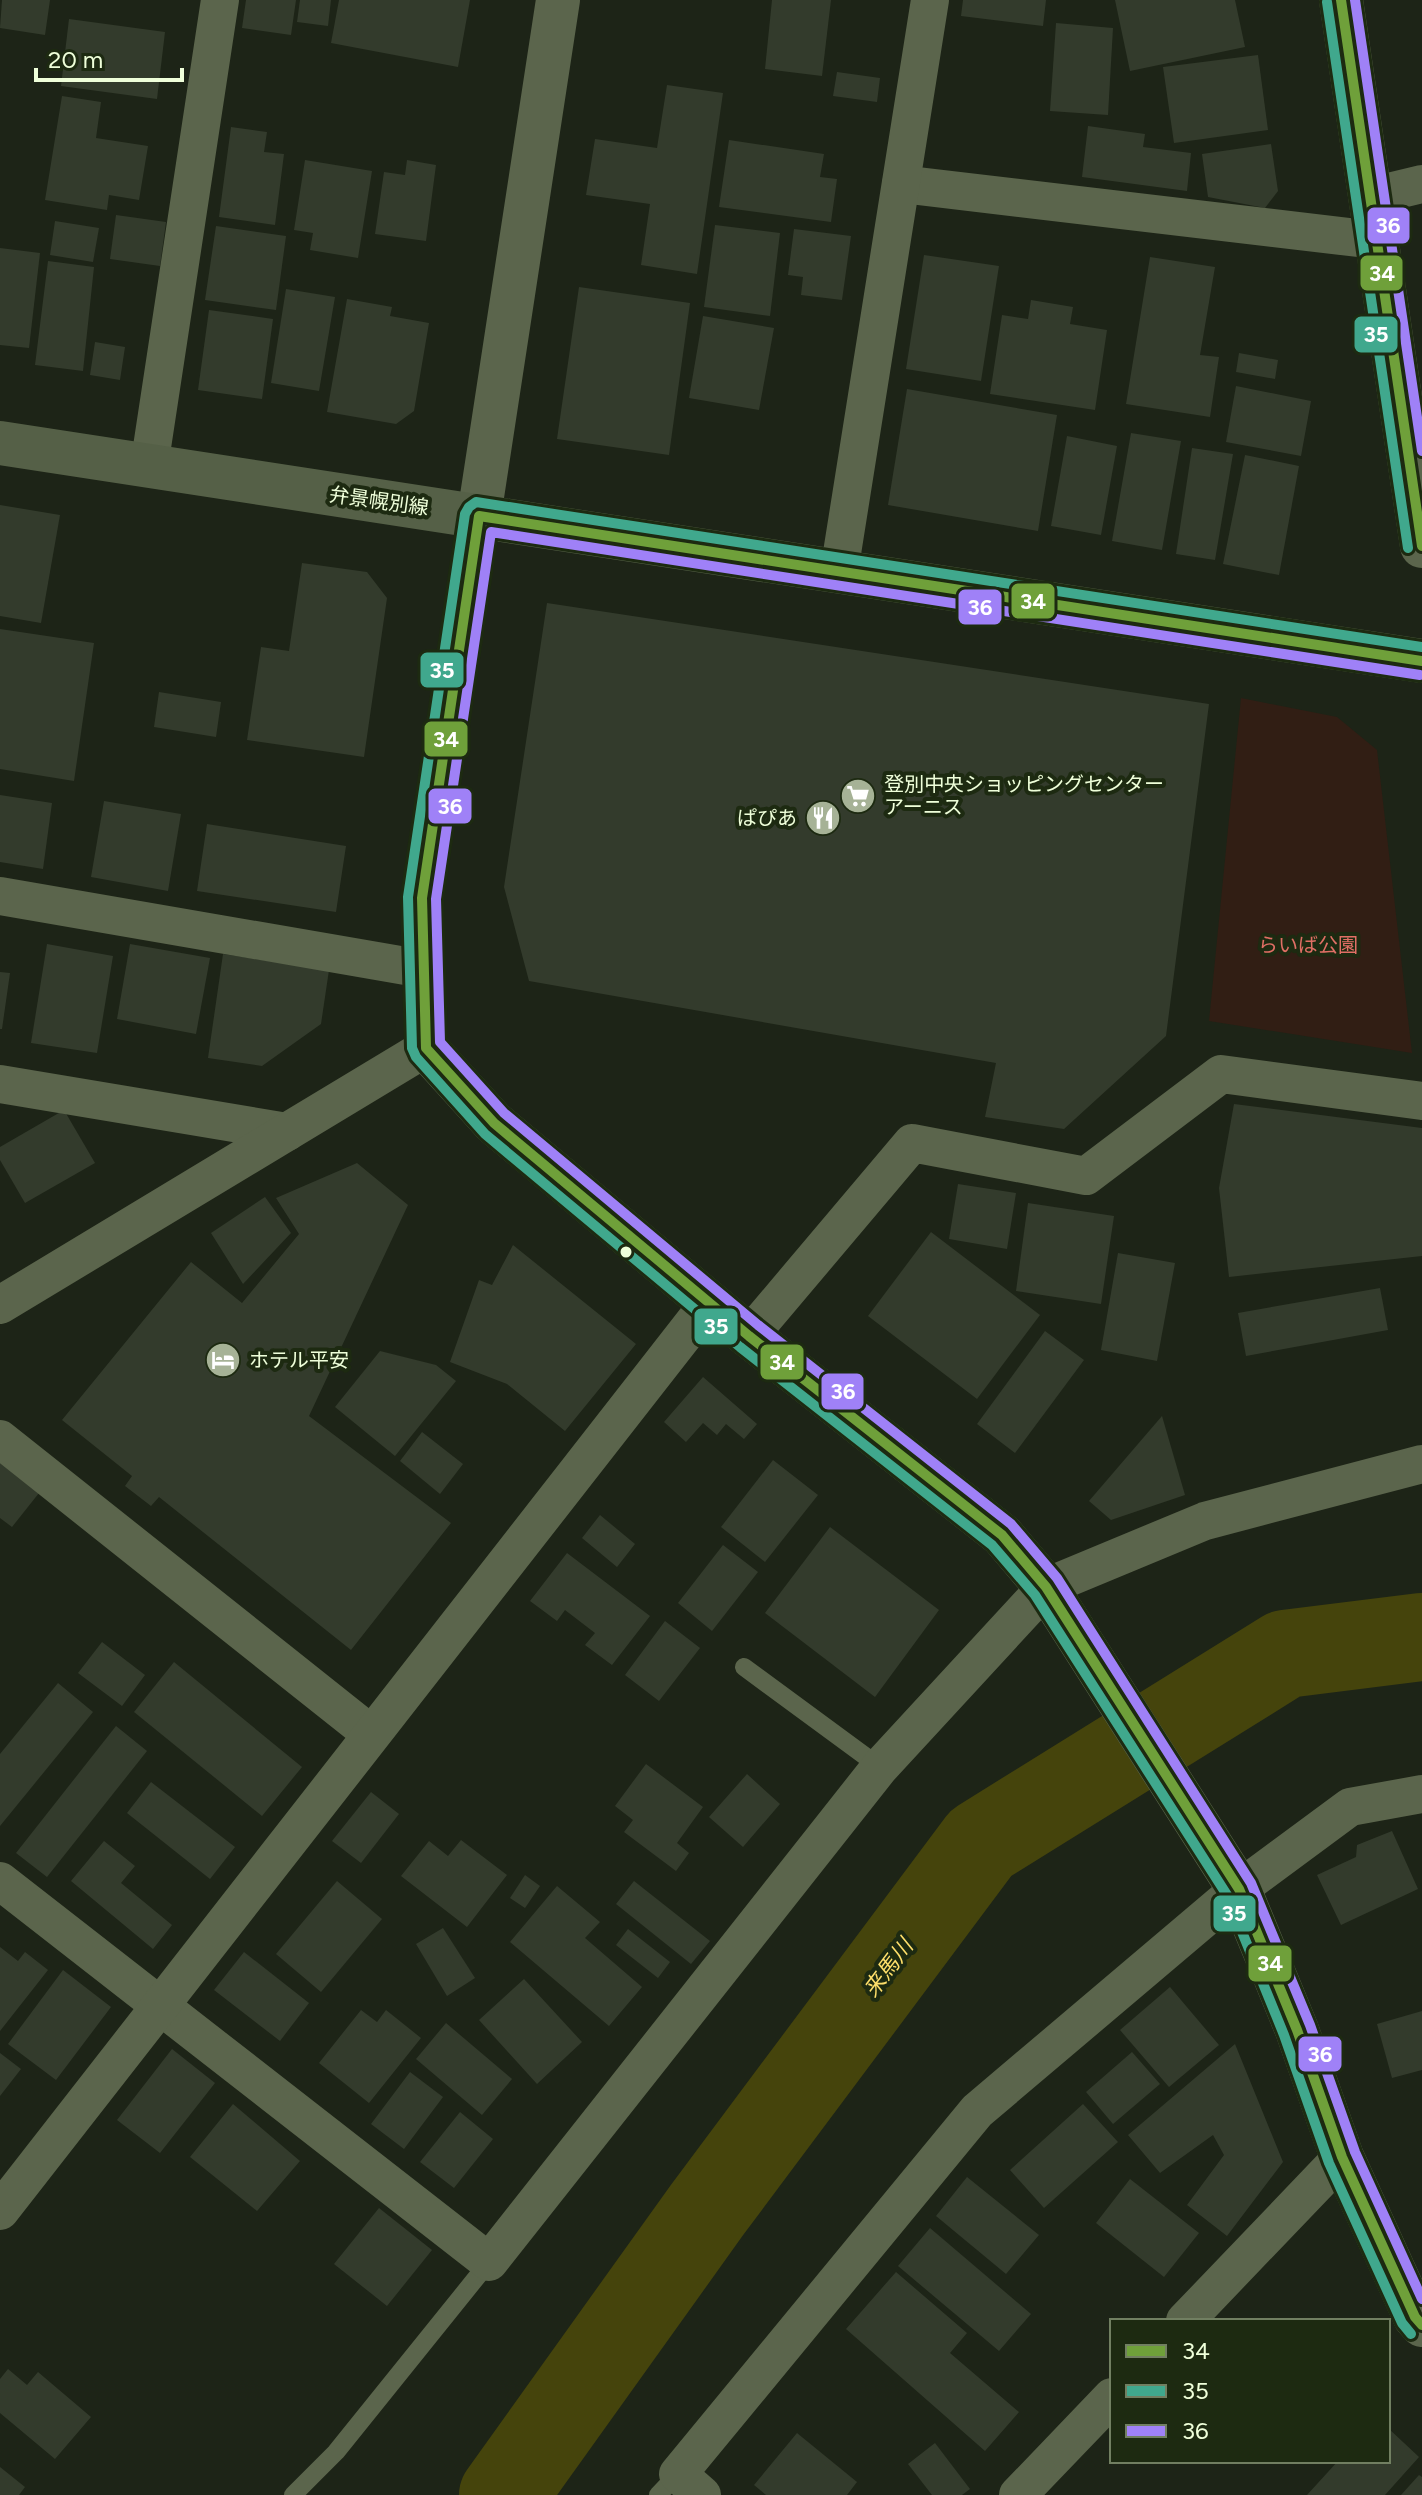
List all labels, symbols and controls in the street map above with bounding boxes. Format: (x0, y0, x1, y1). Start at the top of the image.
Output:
scale bar (36, 32, 182, 82)
text: 20 m (48, 45, 103, 74)
line badge: 36 (1366, 206, 1411, 245)
text: 36 (1376, 212, 1401, 239)
line badge: 34 (1359, 254, 1404, 292)
text: 34 (1369, 260, 1395, 287)
line badge: 35 (1353, 315, 1399, 354)
text: 35 (1363, 321, 1389, 348)
street label: 弁景幌別線 (328, 482, 430, 520)
line badge: 34 (1010, 582, 1056, 620)
line badge: 36 (957, 588, 1003, 626)
text: 34 (1020, 588, 1046, 615)
text: 36 (968, 594, 993, 621)
line badge: 35 (419, 651, 465, 689)
text: 35 (429, 657, 455, 684)
line badge: 34 (423, 720, 469, 758)
text: 34 (433, 726, 459, 753)
place label: 登別中央ショッピングセンター アーニス (884, 772, 1164, 819)
supermarket icon: 登別中央ショッピングセンター アーニス (839, 777, 877, 815)
line badge: 36 (427, 787, 473, 825)
text: 36 (438, 793, 463, 820)
restaurant icon: ぱぴあ (804, 799, 842, 837)
place label: ぱぴあ (737, 806, 797, 830)
park label: らいば公園 (1258, 933, 1358, 957)
unlabelled marker (618, 1244, 634, 1260)
line badge: 35 (693, 1307, 739, 1346)
text: 35 (703, 1313, 729, 1340)
hotel icon: ホテル平安 (204, 1341, 242, 1379)
line badge: 34 (759, 1343, 805, 1381)
place label: ホテル平安 (249, 1348, 349, 1372)
text: 34 (769, 1349, 795, 1376)
line badge: 36 (820, 1372, 865, 1411)
text: 36 (831, 1378, 856, 1405)
line badge: 35 (1212, 1894, 1257, 1933)
text: 35 (1221, 1900, 1247, 1927)
water label: 来馬川 (857, 1932, 920, 2002)
line badge: 34 (1247, 1944, 1293, 1983)
text: 34 (1257, 1950, 1283, 1977)
line badge: 36 (1297, 2035, 1343, 2073)
text: 36 (1308, 2041, 1333, 2068)
legend (1110, 2319, 1390, 2463)
text: 34 (1182, 2336, 1210, 2365)
text: 35 (1182, 2376, 1209, 2405)
text: 36 (1182, 2416, 1209, 2445)

